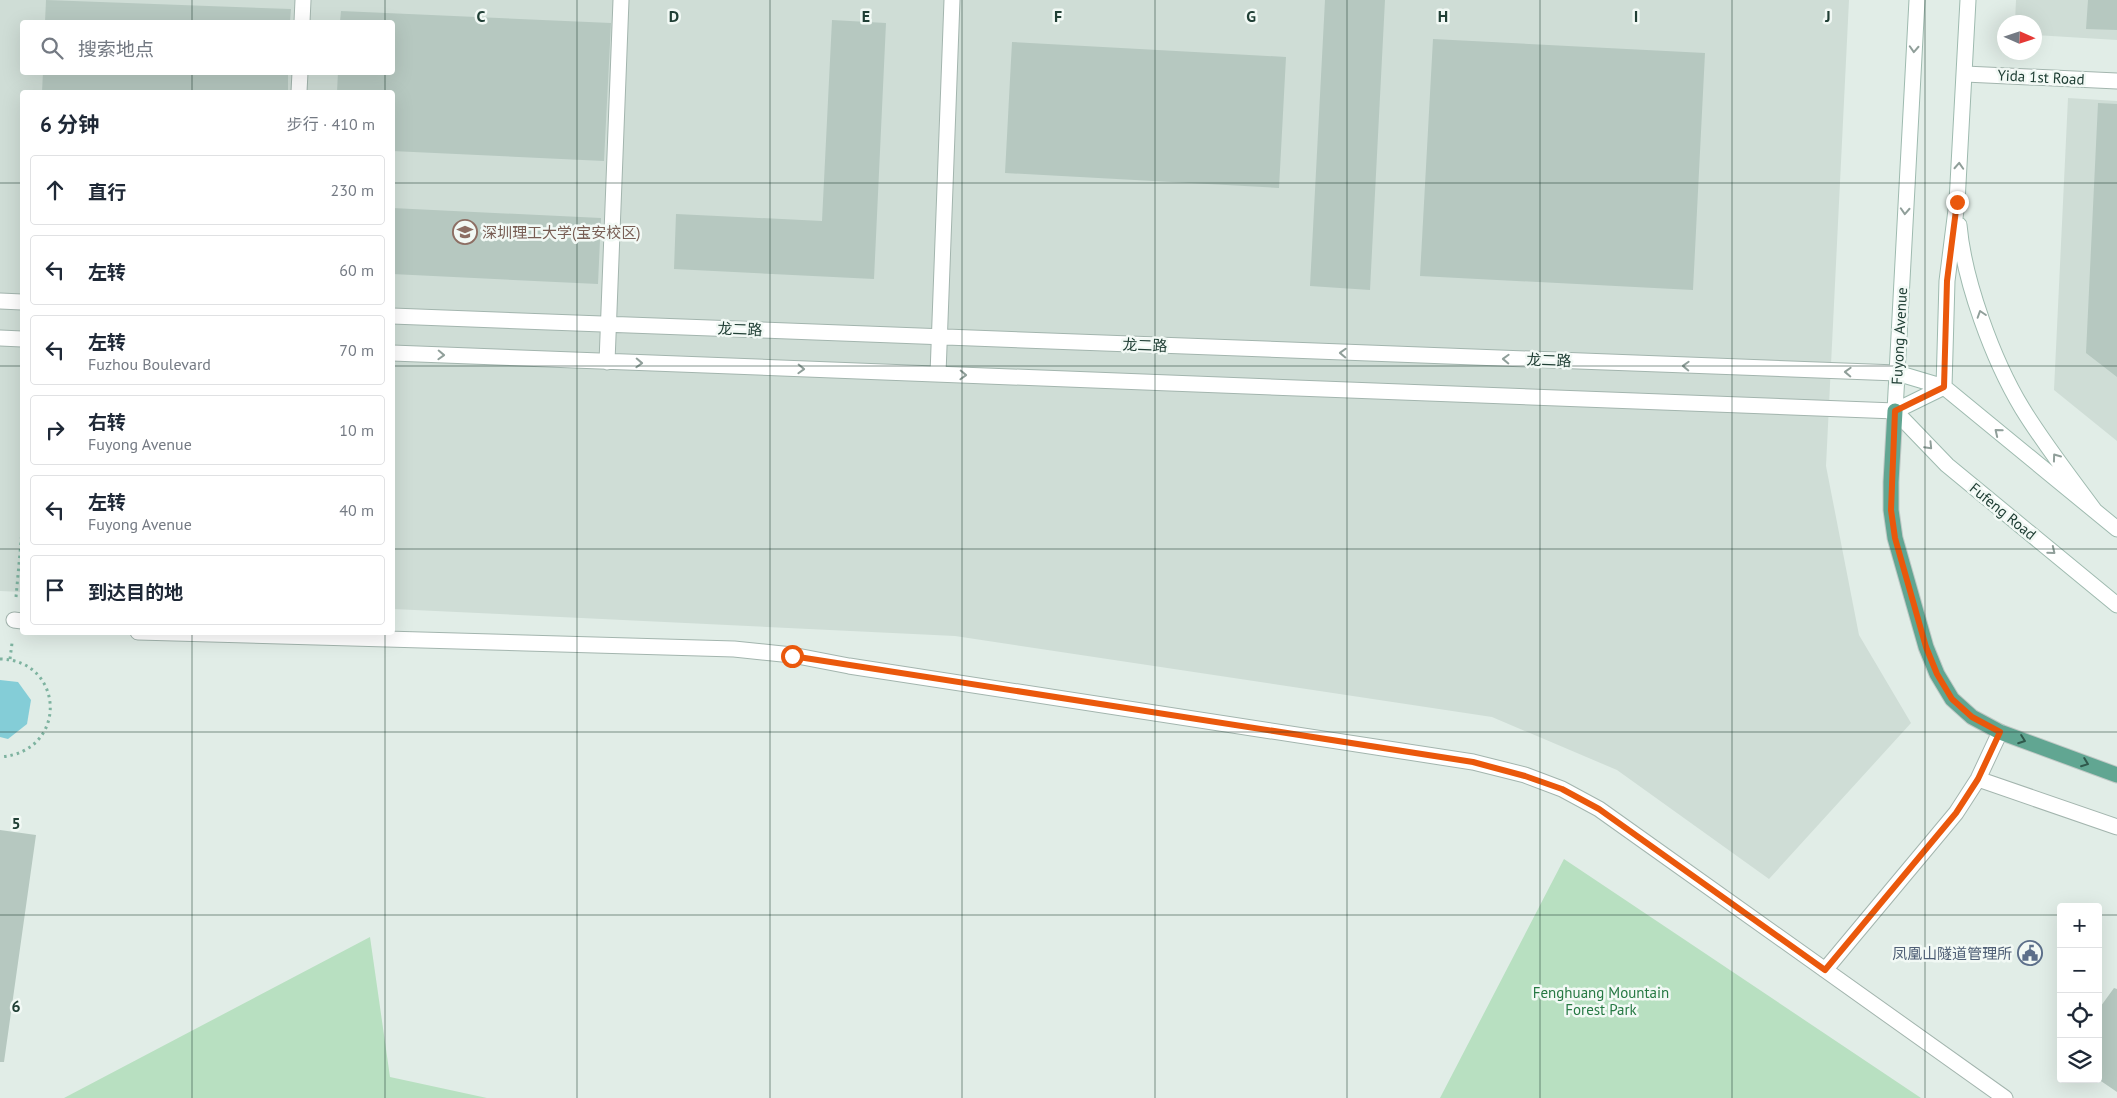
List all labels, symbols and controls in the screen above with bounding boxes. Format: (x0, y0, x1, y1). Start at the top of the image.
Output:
text: C (477, 6, 486, 26)
text: D (669, 6, 679, 26)
text: E (862, 6, 870, 26)
text: F (1054, 6, 1062, 26)
text: G (1246, 6, 1256, 26)
text: H (1438, 6, 1448, 26)
text: I (1634, 6, 1638, 26)
text: J (1824, 6, 1831, 26)
north arrow (1997, 15, 2042, 60)
search box (20, 20, 395, 75)
icon: search (38, 34, 66, 62)
text: 搜索地点 (78, 37, 154, 61)
one-way arrow (1909, 45, 1920, 53)
street label: Yida 1st Road (1997, 65, 2085, 89)
text: 6 分钟 (40, 111, 99, 138)
text: 步行 · 410 m (287, 114, 375, 134)
one-way arrow (1954, 161, 1965, 169)
icon: ahead (41, 176, 69, 204)
text: 直行 (88, 180, 126, 204)
text: 230 m (331, 180, 374, 200)
route end (1946, 191, 1969, 214)
one-way arrow (1900, 207, 1911, 215)
school or university icon: 深圳理工大学(宝安校区) (452, 219, 478, 245)
place label: 深圳理工大学(宝安校区) (482, 223, 640, 242)
icon: left (41, 256, 69, 284)
text: 左转 (88, 260, 126, 284)
text: 60 m (339, 260, 374, 280)
street label: Fuyong Avenue (1887, 287, 1911, 385)
one-way arrow (1977, 310, 1987, 319)
street label: 龙二路 (717, 319, 763, 339)
text: 左转 (88, 330, 126, 354)
street label: 龙二路 (1122, 335, 1168, 355)
icon: left (41, 336, 69, 364)
text: 70 m (339, 340, 374, 360)
one-way arrow (1339, 347, 1347, 358)
one-way arrow (437, 350, 445, 361)
street label: 龙二路 (1526, 350, 1572, 370)
one-way arrow (1502, 353, 1510, 364)
text: Fuzhou Boulevard (88, 354, 211, 374)
one-way arrow (635, 358, 643, 368)
one-way arrow (1681, 360, 1689, 371)
one-way arrow (798, 364, 805, 374)
one-way arrow (1844, 366, 1852, 377)
one-way arrow (960, 370, 968, 380)
text: 右转 (88, 410, 126, 434)
icon: right (41, 416, 69, 444)
text: 10 m (339, 420, 374, 440)
one-way arrow (1995, 428, 2004, 437)
text: Fuyong Avenue (88, 434, 192, 454)
one-way arrow (1923, 440, 1932, 449)
one-way arrow (2053, 453, 2062, 463)
street label: Fufeng Road (1966, 478, 2040, 544)
text: 左转 (88, 490, 126, 514)
icon: left (41, 496, 69, 524)
text: 40 m (339, 500, 374, 520)
text: Fuyong Avenue (88, 514, 192, 534)
one-way arrow (2046, 546, 2055, 554)
icon: arrive (41, 576, 69, 604)
text: 到达目的地 (88, 580, 183, 604)
route start (781, 645, 804, 668)
one-way arrow (2017, 734, 2026, 744)
one-way arrow (2081, 757, 2089, 767)
text: 5 (11, 813, 21, 833)
map controls (2057, 903, 2102, 1083)
button: + (2057, 903, 2102, 948)
public building icon: 凤凰山隧道管理所 (2017, 940, 2043, 966)
place label: 凤凰山隧道管理所 (1892, 944, 2012, 963)
button: − (2057, 948, 2102, 993)
park label: Fenghuang Mountain Forest Park (1533, 983, 1669, 1019)
button: locate (2057, 993, 2102, 1038)
text: 6 (11, 996, 21, 1016)
button: layers (2057, 1038, 2102, 1083)

